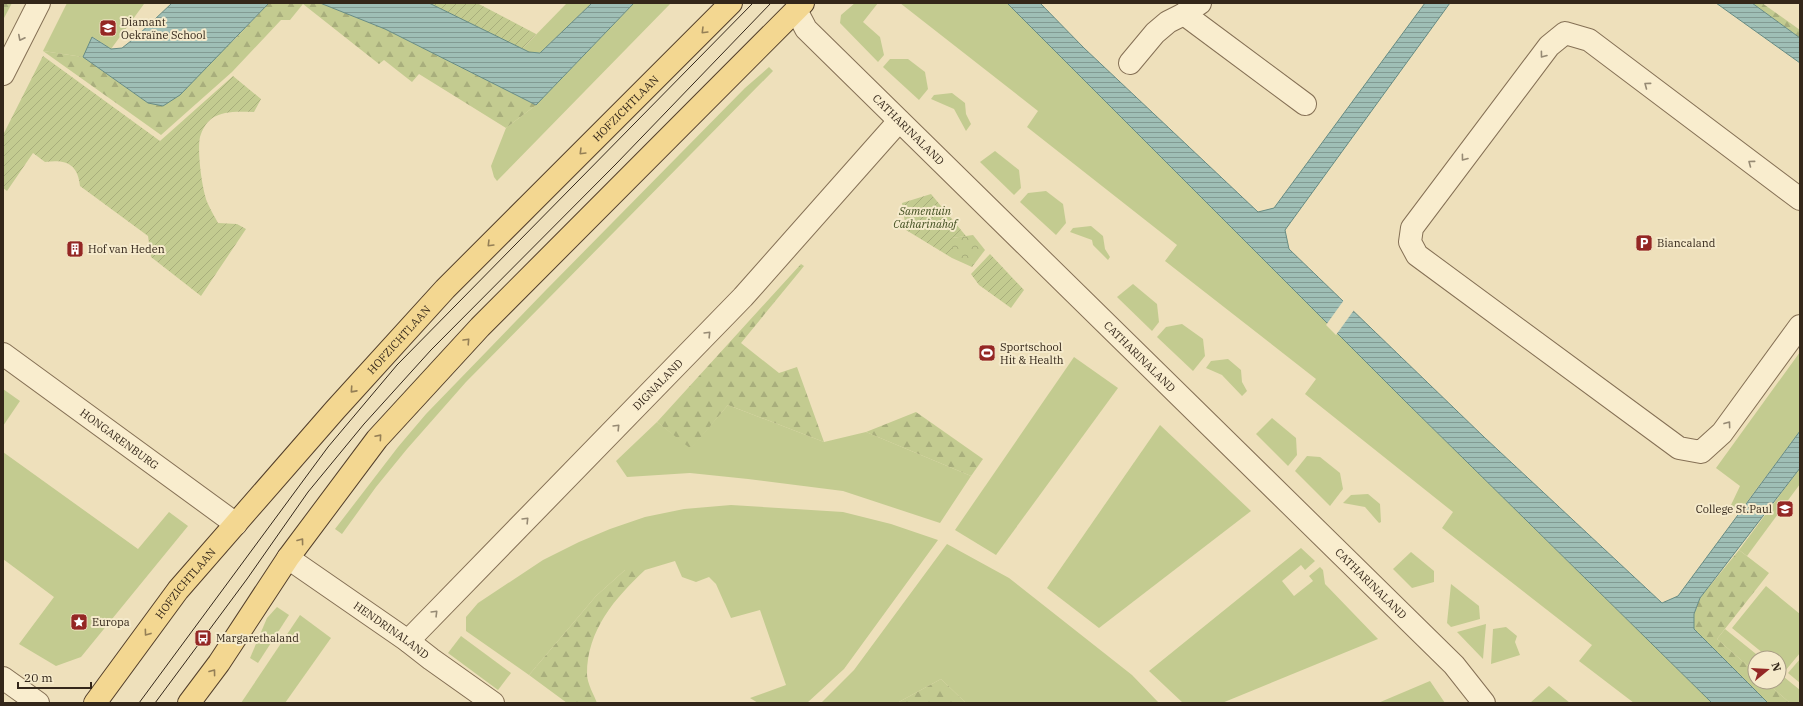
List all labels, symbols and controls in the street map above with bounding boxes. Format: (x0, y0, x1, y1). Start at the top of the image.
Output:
place label: Diamant Oekraïne School (121, 15, 206, 42)
school or university icon: Diamant Oekraïne School (98, 18, 118, 38)
one-way arrow (701, 26, 709, 33)
one-way arrow (18, 34, 26, 41)
one-way arrow (1540, 50, 1547, 57)
street label: HOFZICHTLAAN (590, 72, 662, 144)
one-way arrow (1645, 83, 1652, 90)
street label: CATHARINALAND (870, 91, 947, 168)
one-way arrow (579, 147, 587, 155)
one-way arrow (1462, 154, 1469, 161)
one-way arrow (1749, 161, 1756, 168)
park label: Samentuin Catharinahof (893, 204, 959, 231)
parking icon: Biancaland (1634, 233, 1654, 253)
place label: Biancaland (1657, 236, 1716, 250)
building icon: Hof van Heden (65, 239, 85, 259)
one-way arrow (487, 239, 495, 247)
place label: Hof van Heden (88, 242, 165, 256)
street label: HOFZICHTLAAN (364, 302, 434, 377)
street label: CATHARINALAND (1101, 318, 1179, 395)
one-way arrow (703, 331, 711, 339)
one-way arrow (462, 338, 470, 346)
place label: Sportschool Hit & Health (1000, 340, 1064, 367)
sports icon: Sportschool Hit & Health (977, 343, 997, 363)
street label: DIGNALAND (630, 356, 686, 413)
one-way arrow (351, 385, 358, 393)
street label: HONGARENBURG (77, 405, 162, 472)
one-way arrow (1723, 422, 1730, 429)
one-way arrow (612, 424, 620, 432)
one-way arrow (375, 434, 382, 442)
school or university icon: College St.Paul (1775, 499, 1795, 519)
place label: College St.Paul (1696, 502, 1772, 516)
one-way arrow (522, 517, 529, 525)
one-way arrow (296, 538, 303, 545)
street label: HOFZICHTLAAN (152, 545, 219, 622)
street label: CATHARINALAND (1332, 545, 1410, 622)
street label: HENDRINALAND (351, 598, 432, 662)
one-way arrow (431, 610, 438, 618)
place icon: Europa (69, 612, 89, 632)
place label: Europa (92, 615, 130, 629)
one-way arrow (145, 628, 152, 635)
bus stop icon: Margarethaland (193, 628, 213, 648)
place label: Margarethaland (216, 631, 299, 645)
north arrow (1747, 650, 1787, 690)
text: N (1769, 661, 1785, 673)
scale bar (18, 664, 91, 690)
one-way arrow (208, 669, 215, 676)
text: 20 m (24, 670, 53, 685)

